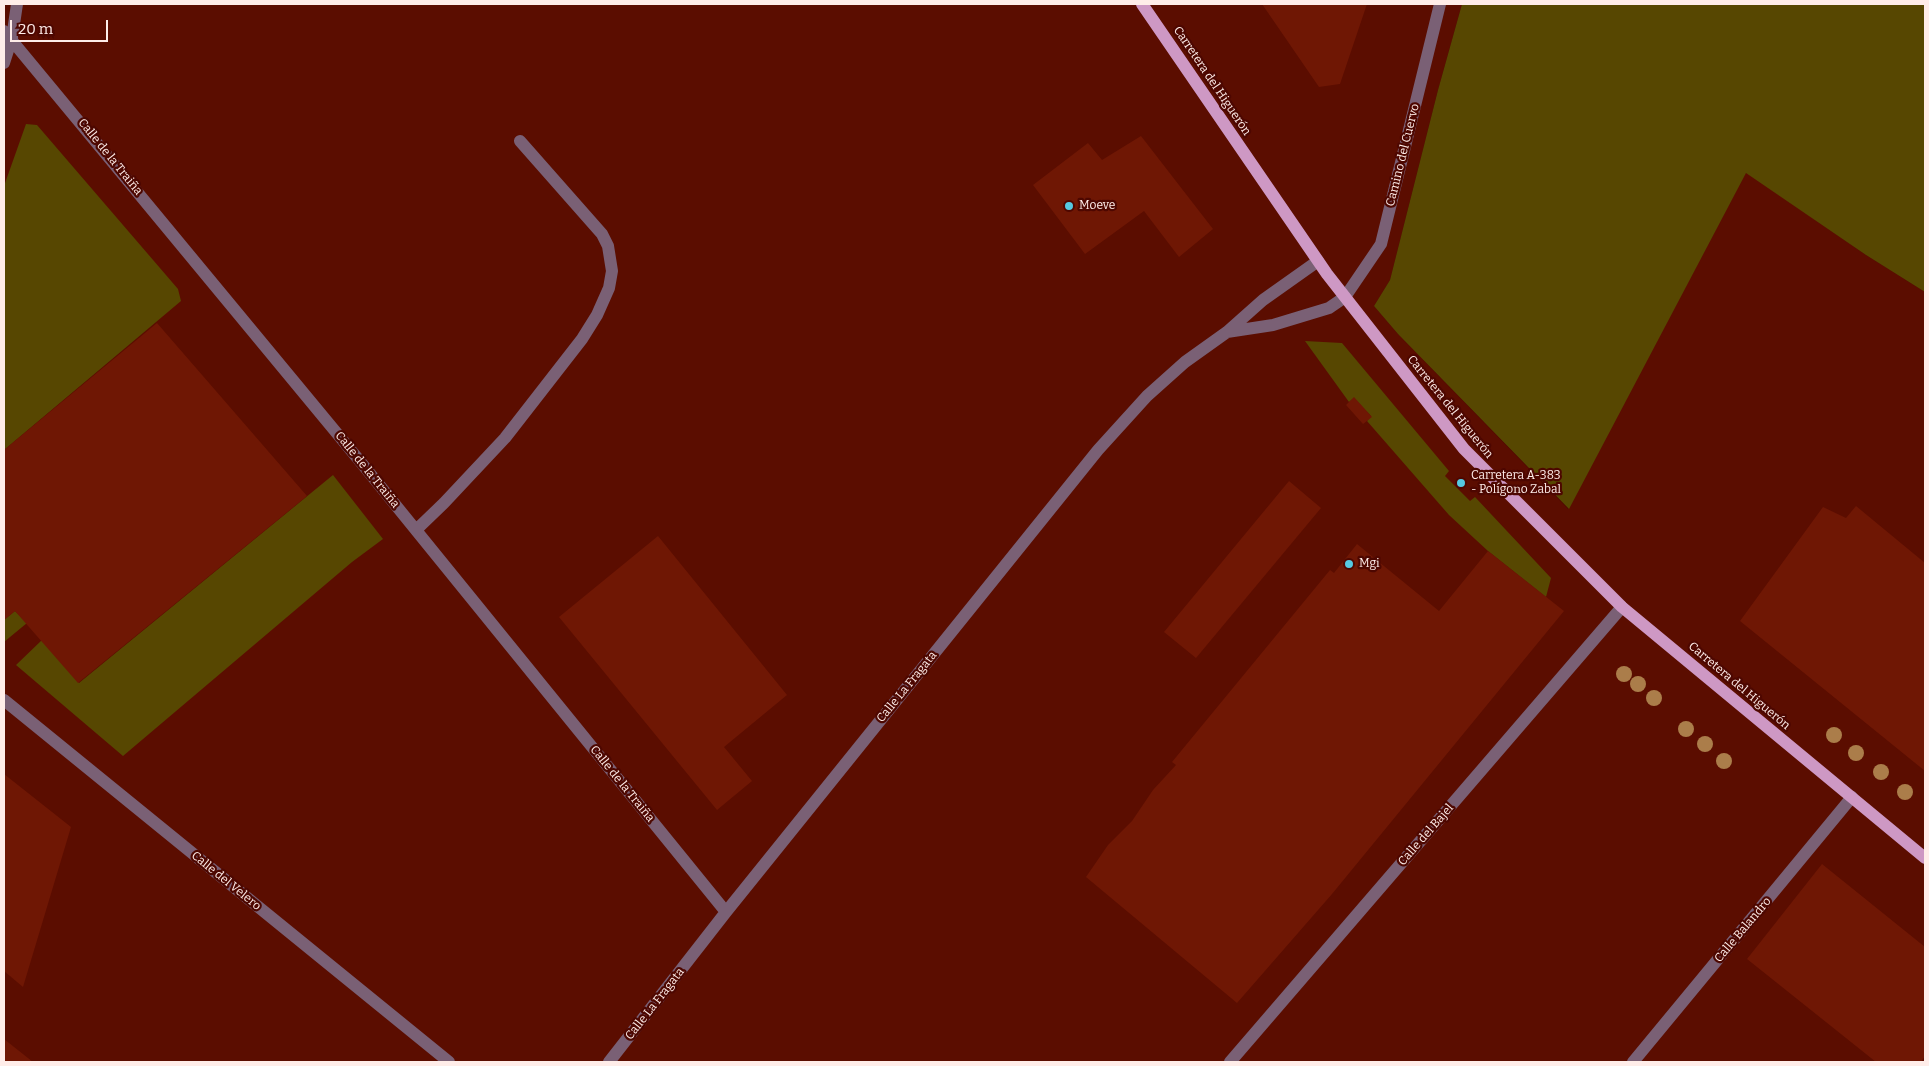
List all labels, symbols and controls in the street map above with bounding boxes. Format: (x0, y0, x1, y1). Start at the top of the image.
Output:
scale bar (12, 10, 110, 42)
text: 20 m (18, 20, 53, 38)
street label: Carretera del Higuerón (1170, 24, 1254, 138)
street label: Camino del Cuervo (1383, 102, 1423, 208)
street label: Calle de la Traiña (75, 116, 145, 198)
place label: Moeve (1079, 199, 1115, 213)
marker: Moeve (1063, 200, 1075, 212)
street label: Carretera del Higuerón (1404, 353, 1496, 461)
street label: Calle de la Traiña (332, 429, 402, 511)
place label: Carretera A-383 - Polígono Zabal (1471, 469, 1561, 497)
marker: Carretera A-383 - Polígono Zabal (1455, 477, 1467, 489)
place label: Mgi (1359, 557, 1380, 571)
marker: Mgi (1343, 558, 1355, 570)
street label: Carretera del Higuerón (1685, 639, 1793, 733)
street label: Calle La Fragata (874, 649, 940, 725)
street label: Calle de la Traiña (587, 743, 657, 825)
street label: Calle del Bajel (1395, 801, 1457, 869)
street label: Calle del Velero (188, 849, 264, 913)
street label: Calle Balandro (1712, 895, 1774, 965)
street label: Calle La Fragata (622, 965, 688, 1043)

